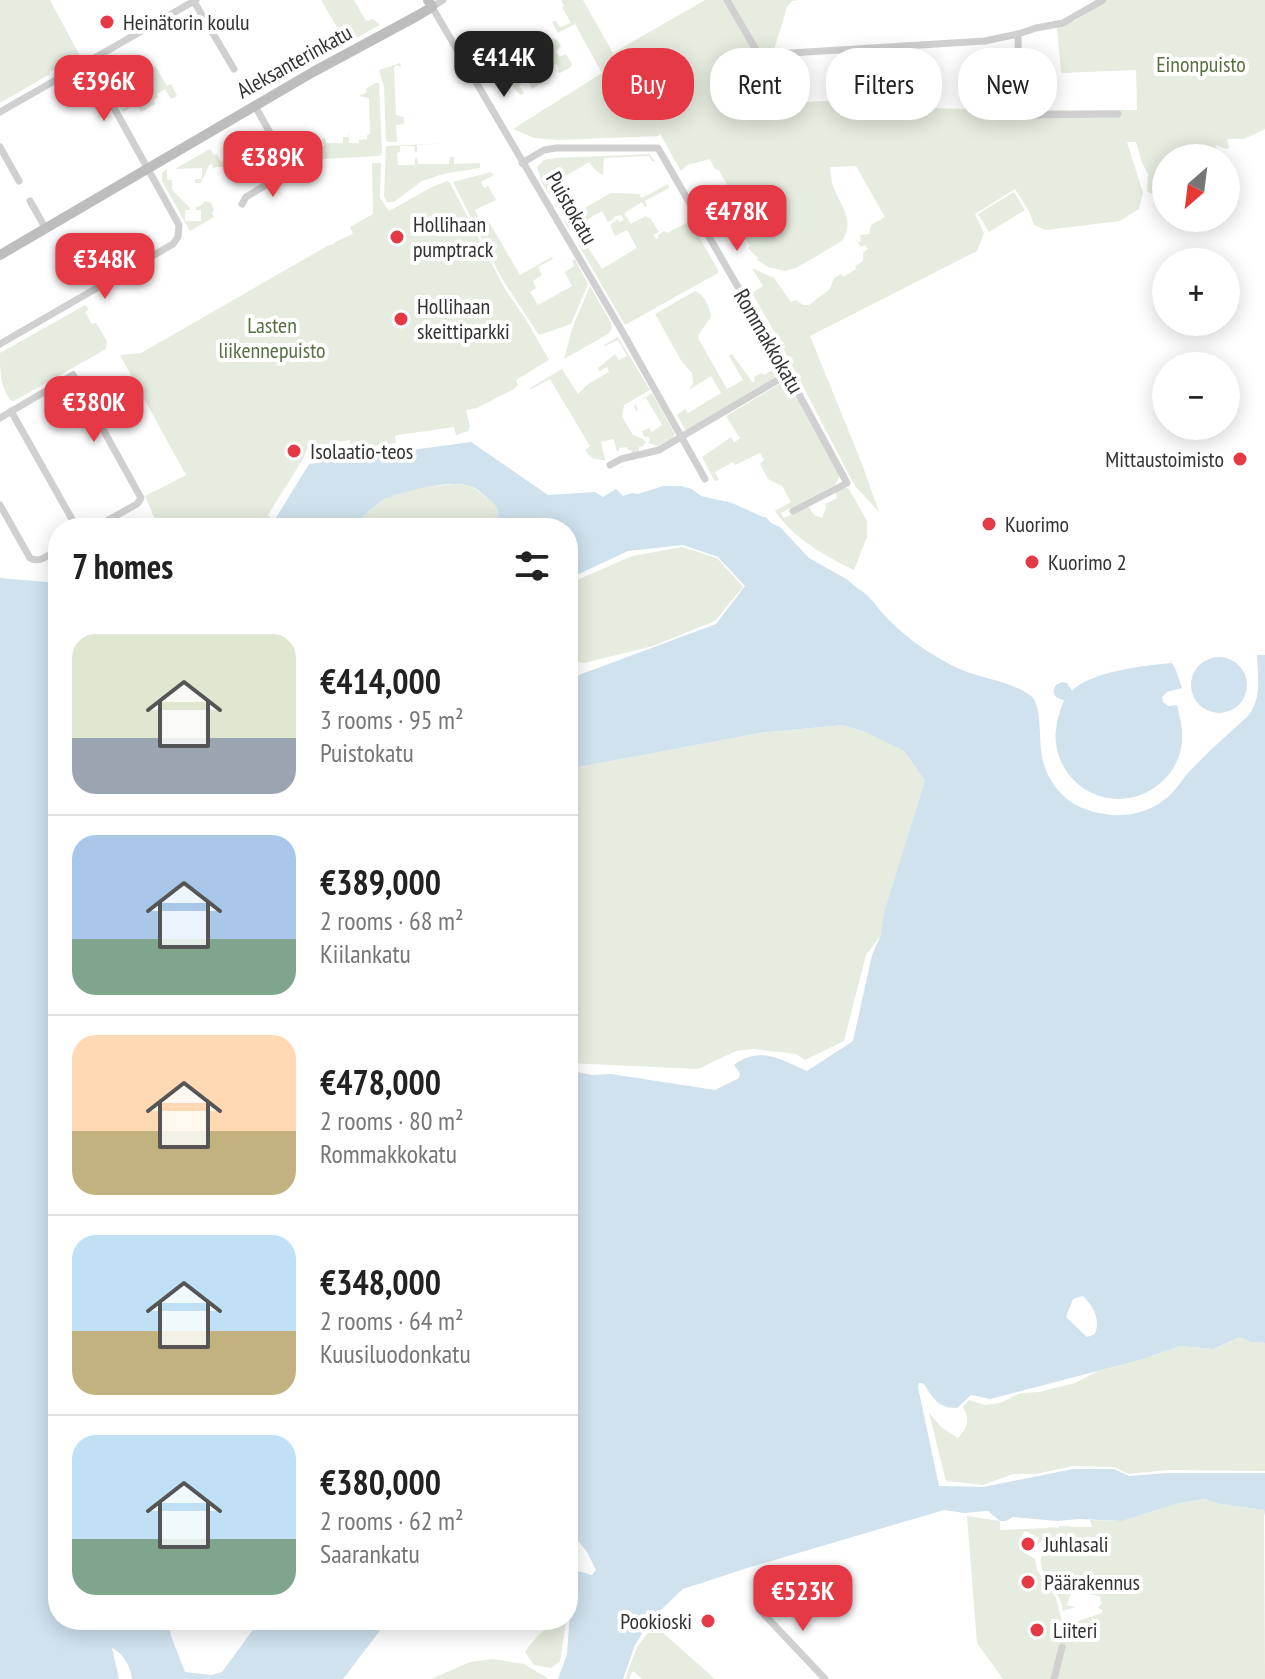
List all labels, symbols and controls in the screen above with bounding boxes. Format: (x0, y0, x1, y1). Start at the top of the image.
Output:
place label: Heinätorin koulu (123, 8, 250, 36)
marker: Heinätorin koulu (98, 13, 116, 31)
street label: Aleksanterinkatu (231, 18, 357, 104)
pin: €414K (448, 31, 560, 99)
text: €414K (472, 40, 536, 73)
chip: Buy (602, 48, 694, 120)
chip: Rent (710, 48, 810, 120)
chip: Filters (826, 48, 942, 120)
chip: New (958, 48, 1057, 120)
park label: Einonpuisto (1156, 50, 1246, 78)
pin: €396K (48, 55, 160, 123)
text: €396K (72, 64, 136, 97)
pin: €389K (217, 131, 329, 199)
text: €389K (241, 140, 305, 173)
north arrow (1152, 144, 1240, 232)
map controls (1152, 144, 1240, 440)
street label: Puistokatu (540, 167, 604, 249)
pin: €478K (681, 185, 793, 253)
text: €478K (705, 194, 769, 227)
place label: Hollihaan pumptrack (413, 210, 494, 263)
marker: Hollihaan pumptrack (388, 228, 406, 246)
pin: €348K (49, 233, 161, 301)
text: €348K (73, 242, 137, 275)
button: + (1152, 248, 1240, 336)
street label: Rommakkokatu (728, 284, 810, 398)
place label: Hollihaan skeittiparkki (417, 292, 510, 345)
marker: Hollihaan skeittiparkki (392, 310, 410, 328)
park label: Lasten liikennepuisto (218, 311, 326, 364)
button: − (1152, 352, 1240, 440)
pin: €380K (38, 376, 150, 444)
text: €380K (62, 385, 126, 418)
place label: Isolaatio-teos (310, 437, 413, 465)
marker: Isolaatio-teos (285, 442, 303, 460)
place label: Mittaustoimisto (1105, 445, 1224, 473)
marker: Mittaustoimisto (1231, 450, 1249, 468)
place label: Kuorimo (1005, 510, 1069, 538)
marker: Kuorimo (980, 515, 998, 533)
text: 7 homes (72, 544, 173, 588)
icon: filters (510, 544, 554, 588)
place label: Kuorimo 2 (1048, 548, 1127, 576)
marker: Kuorimo 2 (1023, 553, 1041, 571)
text: €414,000 (320, 659, 441, 703)
icon: home (136, 666, 232, 762)
text: 3 rooms · 95 m² (320, 703, 464, 736)
text: Puistokatu (320, 736, 414, 769)
text: €389,000 (320, 860, 441, 904)
icon: home (136, 867, 232, 963)
text: 2 rooms · 68 m² (320, 904, 464, 937)
text: Kiilankatu (320, 937, 411, 970)
text: €478,000 (320, 1060, 441, 1104)
icon: home (136, 1067, 232, 1163)
text: 2 rooms · 80 m² (320, 1104, 464, 1137)
text: Rommakkokatu (320, 1137, 457, 1170)
text: €348,000 (320, 1260, 441, 1304)
icon: home (136, 1267, 232, 1363)
text: 2 rooms · 64 m² (320, 1304, 464, 1337)
text: Kuusiluodonkatu (320, 1337, 471, 1370)
text: €380,000 (320, 1460, 441, 1504)
icon: home (136, 1467, 232, 1563)
text: 2 rooms · 62 m² (320, 1504, 464, 1537)
place label: Juhlasali (1043, 1530, 1109, 1558)
marker: Juhlasali (1019, 1535, 1037, 1553)
text: Saarankatu (320, 1537, 420, 1570)
pin: €523K (747, 1565, 859, 1633)
place label: Päärakennus (1044, 1568, 1140, 1596)
marker: Päärakennus (1019, 1573, 1037, 1591)
text: €523K (771, 1574, 835, 1607)
place label: Pookioski (620, 1607, 692, 1635)
marker: Pookioski (699, 1612, 717, 1630)
place label: Liiteri (1053, 1616, 1097, 1644)
marker: Liiteri (1028, 1621, 1046, 1639)

